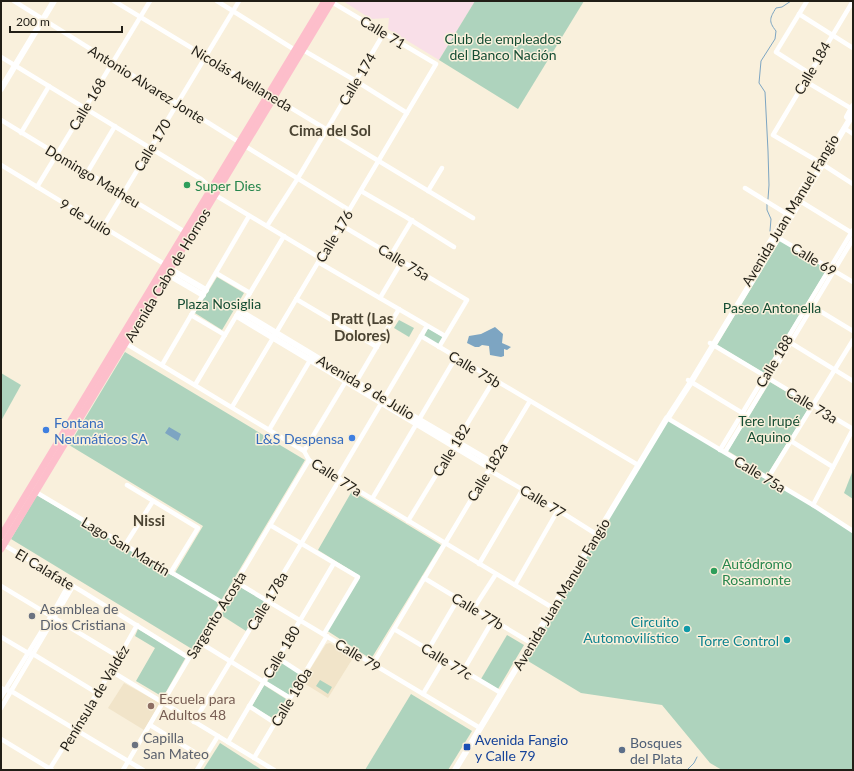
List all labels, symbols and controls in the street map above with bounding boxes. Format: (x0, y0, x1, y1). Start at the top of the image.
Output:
scale bar (10, 8, 122, 34)
street label: Calle 71 (357, 12, 409, 52)
text: 200 m (16, 14, 50, 29)
park label: Club de empleados del Banco Nación (445, 30, 561, 63)
street label: Calle 184 (790, 39, 834, 97)
street label: Antonio Alvarez Jonte (85, 41, 209, 127)
street label: Nicolás Avellaneda (188, 41, 296, 115)
street label: Calle 174 (335, 50, 379, 108)
street label: Calle 168 (65, 75, 109, 133)
street label: Calle 170 (130, 116, 174, 174)
district label: Cima del Sol (289, 121, 371, 139)
street label: Avenida Juan Manuel Fangio (738, 131, 842, 289)
street label: Domingo Matheu (43, 141, 143, 211)
place label: Super Dies (195, 177, 261, 194)
marker: Super Dies (182, 180, 192, 190)
street label: 9 de Julio (57, 195, 115, 239)
street label: Avenida Cabo de Hornos (120, 205, 214, 345)
street label: Calle 176 (312, 207, 356, 265)
street label: Calle 69 (788, 239, 840, 279)
street label: Calle 75a (375, 240, 433, 284)
park label: Plaza Nosiglia (177, 295, 261, 312)
park label: Paseo Antonella (723, 299, 821, 316)
district label: Pratt (Las Dolores) (331, 309, 394, 344)
street label: Calle 188 (752, 332, 796, 390)
street label: Calle 75b (446, 347, 504, 391)
street label: Avenida 9 de Julio (314, 351, 418, 423)
street label: Calle 73a (783, 383, 841, 427)
park label: Tere Irupé Aquino (738, 412, 800, 445)
place label: Fontana Neumáticos SA (54, 414, 148, 447)
street label: Calle 182 (429, 421, 473, 479)
marker: Fontana Neumáticos SA (41, 425, 51, 435)
place label: L&S Despensa (256, 430, 344, 447)
marker: L&S Despensa (347, 433, 357, 443)
street label: Calle 182a (463, 440, 511, 504)
street label: Calle 75a (731, 452, 789, 496)
street label: Calle 77a (308, 454, 366, 500)
street label: Calle 77 (517, 481, 569, 521)
district label: Nissi (133, 511, 165, 529)
street label: Lago San Martín (79, 513, 173, 579)
street label: Avenida Juan Manuel Fangio (509, 515, 613, 673)
street label: El Calafate (13, 545, 77, 593)
place label: Autódromo Rosamonte (722, 555, 792, 588)
marker: Autódromo Rosamonte (709, 566, 719, 576)
street label: Sargento Acosta (182, 568, 250, 662)
street label: Calle 178a (243, 569, 291, 633)
street label: Calle 77b (449, 589, 507, 633)
place label: Asamblea de Dios Cristiana (40, 600, 126, 633)
marker: Asamblea de Dios Cristiana (27, 611, 37, 621)
place label: Circuito Automovilístico (583, 613, 679, 646)
street label: Calle 180 (259, 623, 303, 681)
marker: Circuito Automovilístico (682, 624, 692, 634)
place label: Torre Control (698, 632, 779, 649)
street label: Calle 79 (332, 635, 384, 675)
marker: Torre Control (782, 635, 792, 645)
street label: Calle 77c (418, 639, 476, 683)
street label: Península de Valdéz (56, 642, 132, 754)
street label: Calle 180a (267, 665, 315, 729)
place label: Escuela para Adultos 48 (159, 690, 236, 723)
marker: Escuela para Adultos 48 (146, 701, 156, 711)
place label: Capilla San Mateo (143, 729, 209, 762)
place label: Avenida Fangio y Calle 79 (475, 731, 568, 764)
place label: Bosques del Plata (630, 734, 683, 767)
marker: Capilla San Mateo (130, 740, 140, 750)
marker: Avenida Fangio y Calle 79 (462, 742, 472, 752)
marker: Bosques del Plata (617, 745, 627, 755)

